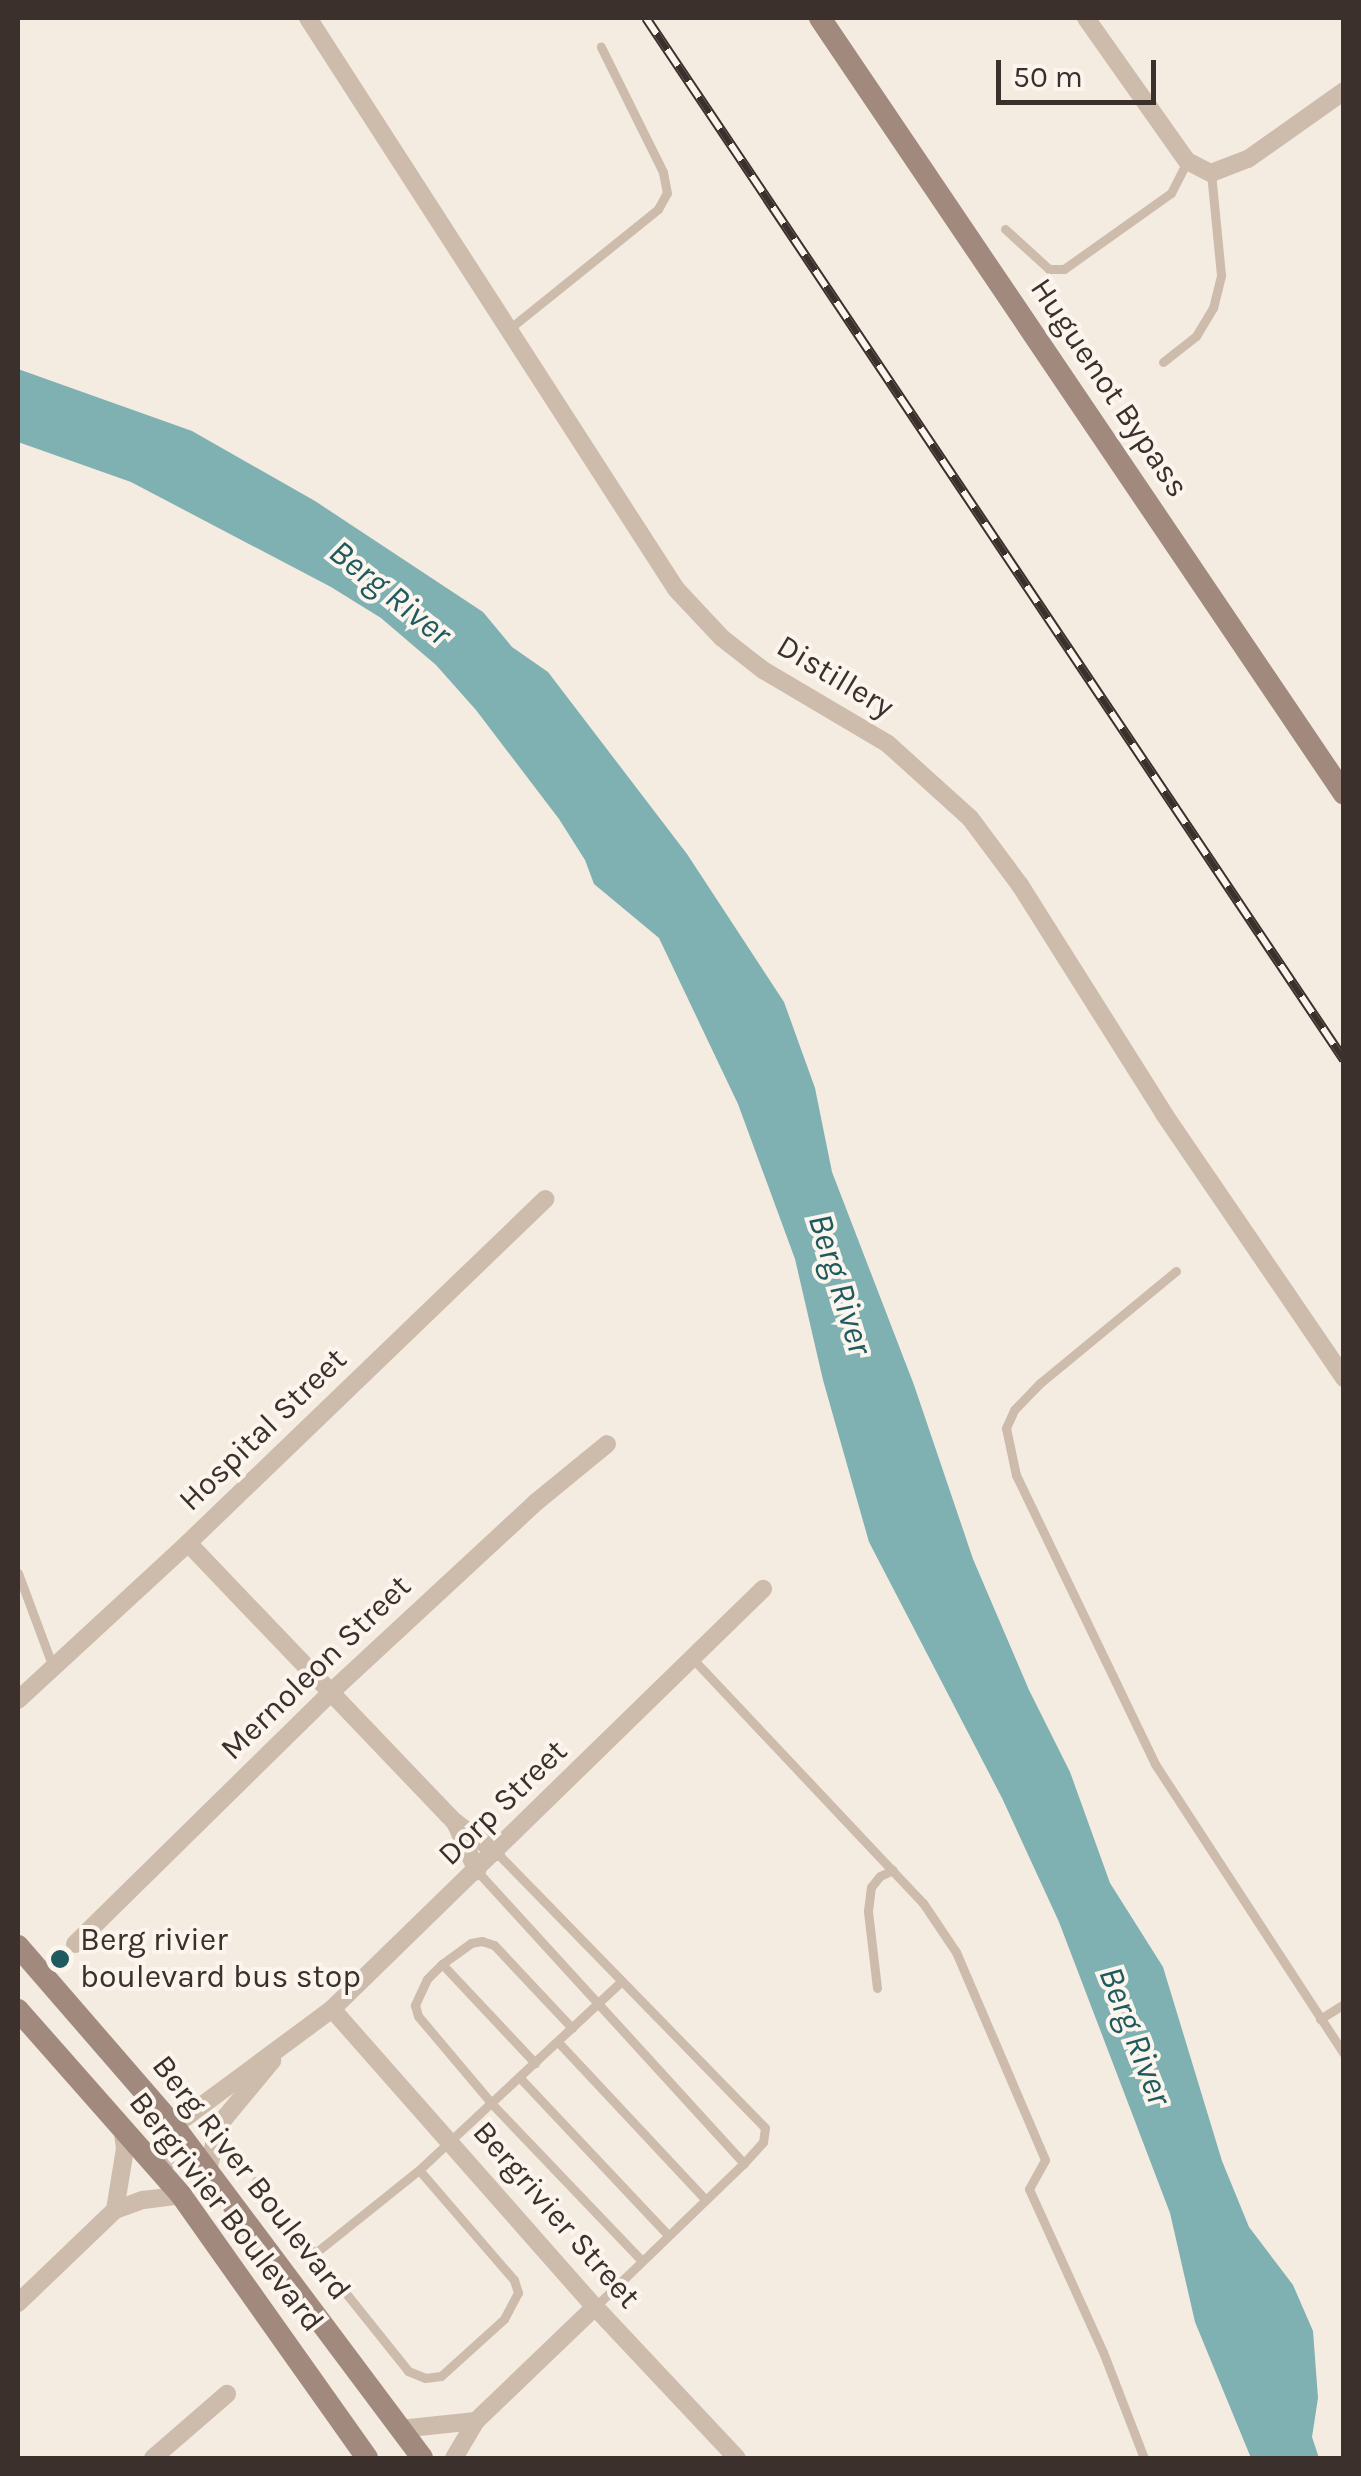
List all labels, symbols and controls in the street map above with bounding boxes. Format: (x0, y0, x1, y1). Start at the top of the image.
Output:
scale bar (1001, 40, 1161, 102)
text: 50 m (1013, 59, 1083, 95)
street label: Huguenot Bypass (1022, 271, 1196, 505)
water label: Berg River (320, 531, 460, 655)
street label: Distillery (769, 627, 901, 727)
water label: Berg River (799, 1208, 881, 1360)
street label: Hospital Street (171, 1340, 355, 1520)
street label: Mernoleon Street (213, 1568, 419, 1768)
street label: Dorp Street (431, 1732, 575, 1874)
place label: Berg rivier boulevard bus stop (80, 1922, 361, 1997)
marker: Berg rivier boulevard bus stop (49, 1948, 71, 1970)
water label: Berg River (1089, 1961, 1181, 2111)
street label: Berg River Boulevard (143, 2048, 359, 2308)
street label: Bergrivier Boulevard (120, 2084, 332, 2340)
street label: Bergrivier Street (464, 2113, 648, 2317)

